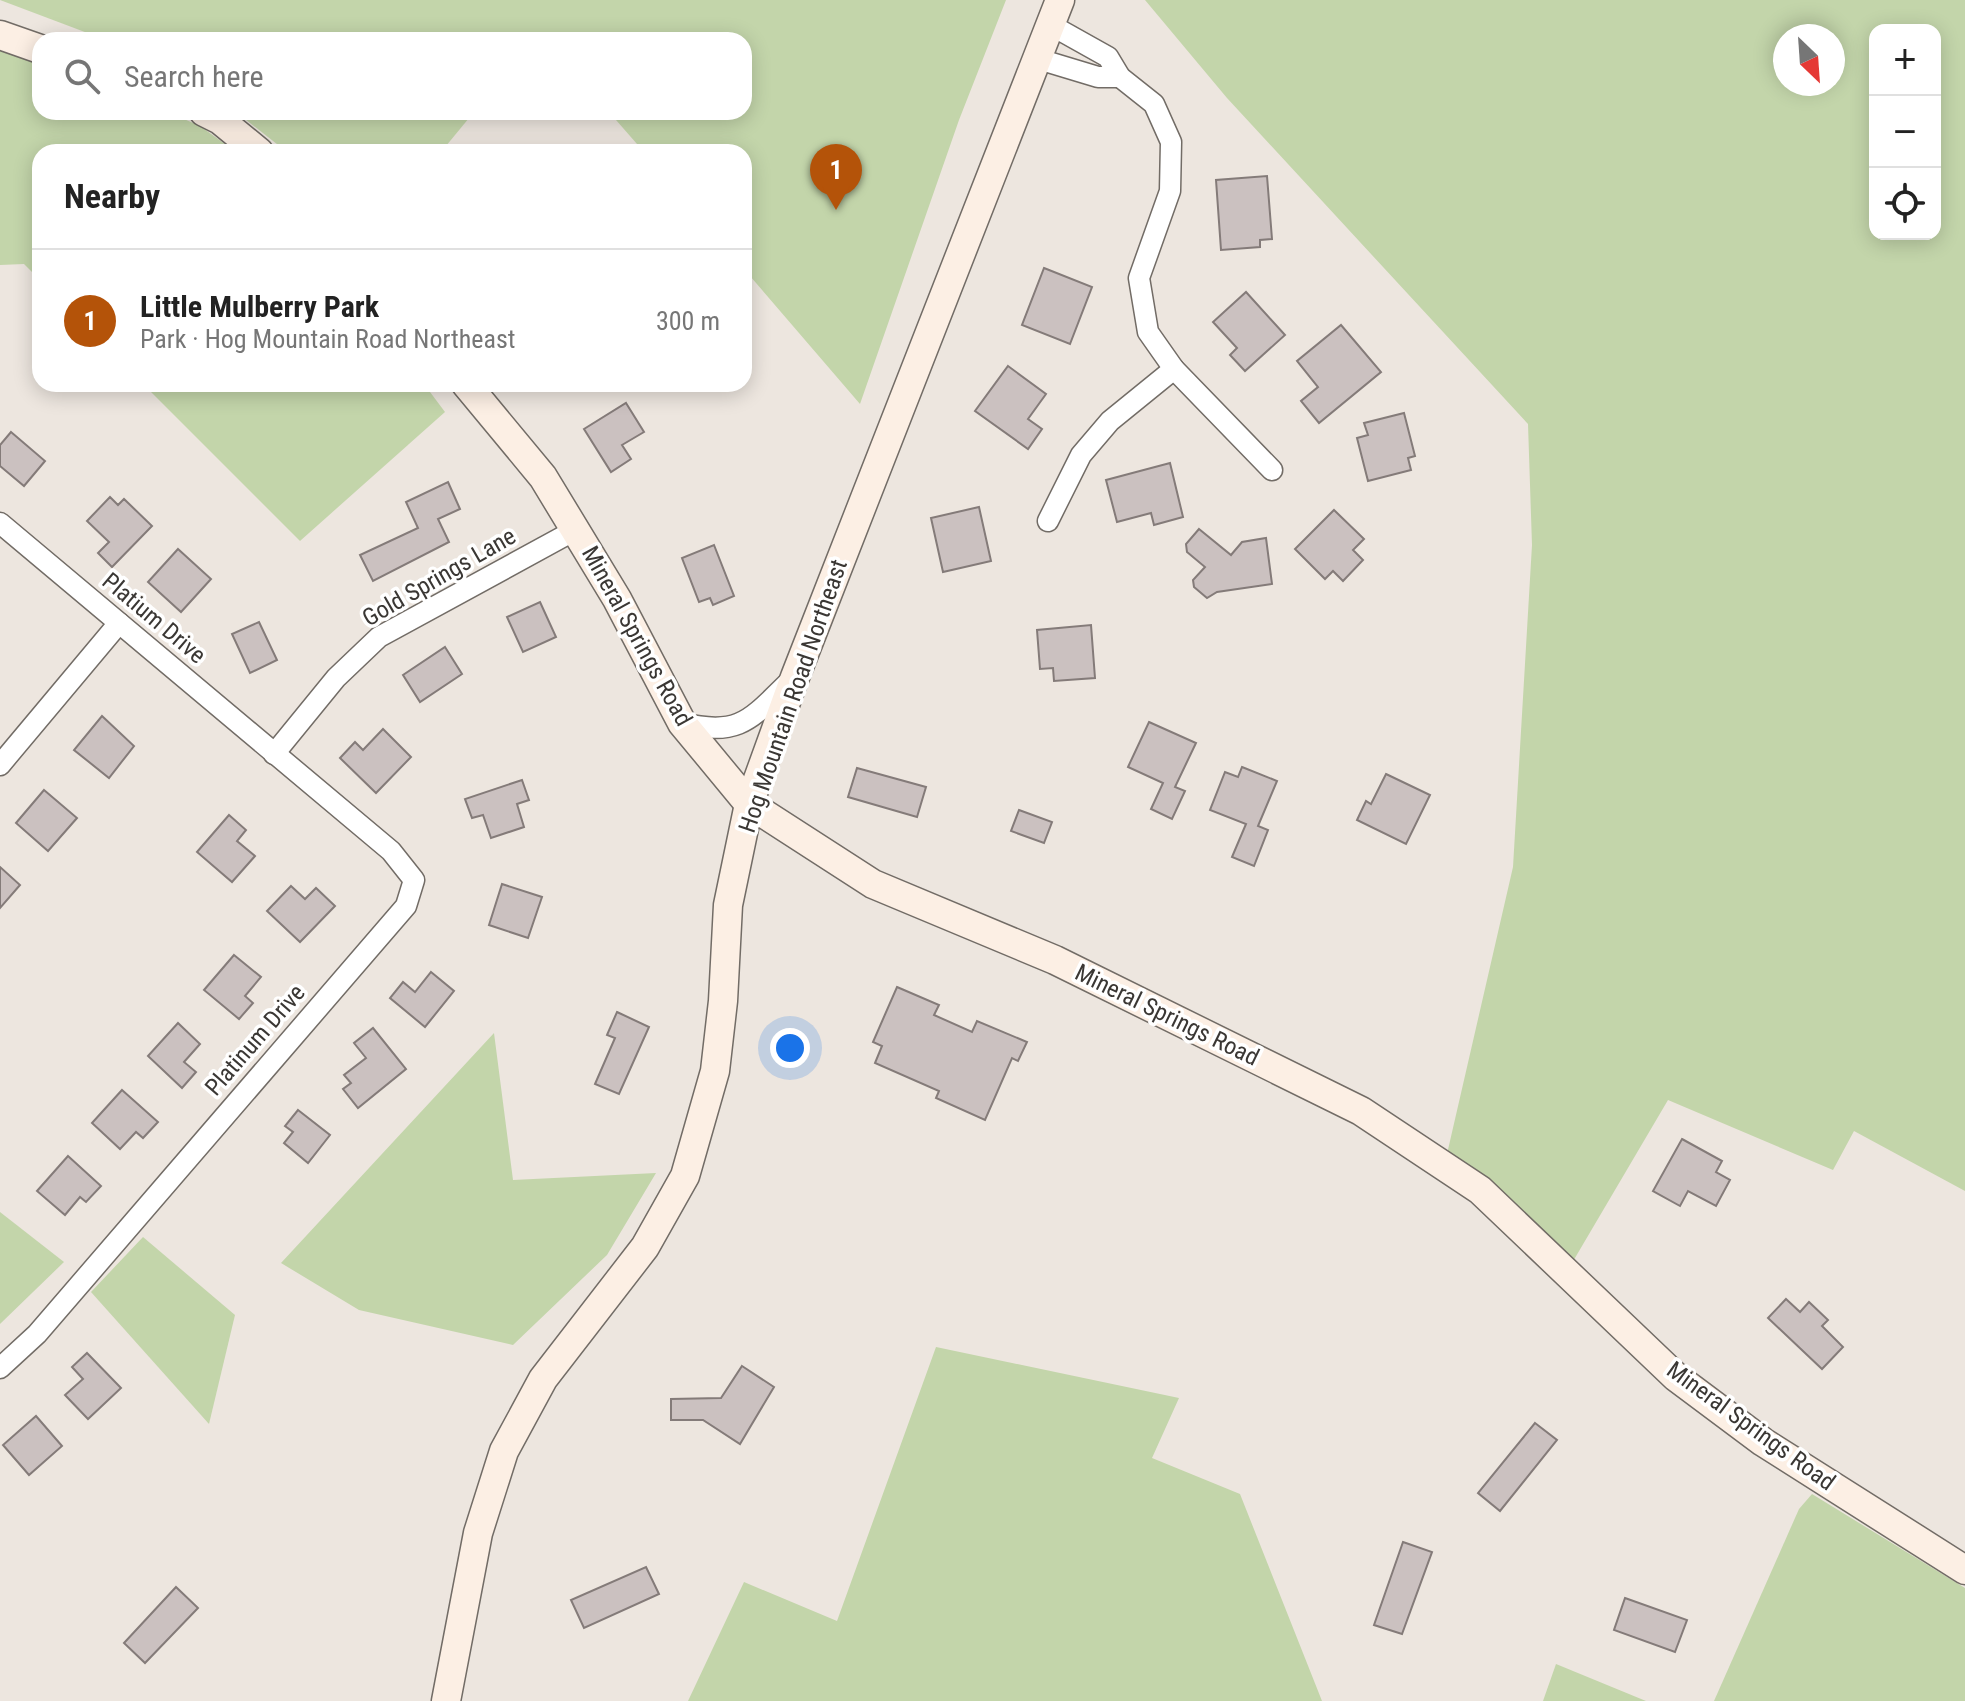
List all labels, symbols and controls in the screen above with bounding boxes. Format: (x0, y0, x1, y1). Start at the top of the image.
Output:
north arrow (1773, 24, 1845, 96)
map controls (1869, 24, 1941, 240)
button: + (1869, 24, 1941, 96)
search box (32, 32, 752, 120)
icon: search (60, 54, 104, 98)
text: Search here (124, 59, 264, 94)
button: − (1869, 96, 1941, 168)
pin: 1 (810, 144, 862, 210)
button: locate (1869, 168, 1941, 240)
text: Nearby (64, 176, 160, 216)
text: Little Mulberry Park (140, 289, 379, 324)
text: 1 (83, 306, 97, 336)
text: 300 m (656, 306, 720, 336)
text: Park · Hog Mountain Road Northeast (140, 324, 515, 354)
street label: Gold Springs Lane (358, 522, 520, 632)
street label: Mineral Springs Road (576, 541, 698, 731)
street label: Hog Mountain Road Northeast (733, 556, 853, 836)
street label: Platium Drive (97, 567, 211, 669)
street label: Mineral Springs Road (1070, 958, 1264, 1072)
street label: Platinum Drive (199, 979, 311, 1101)
your location (770, 1028, 810, 1068)
street label: Mineral Springs Road (1661, 1356, 1841, 1496)

